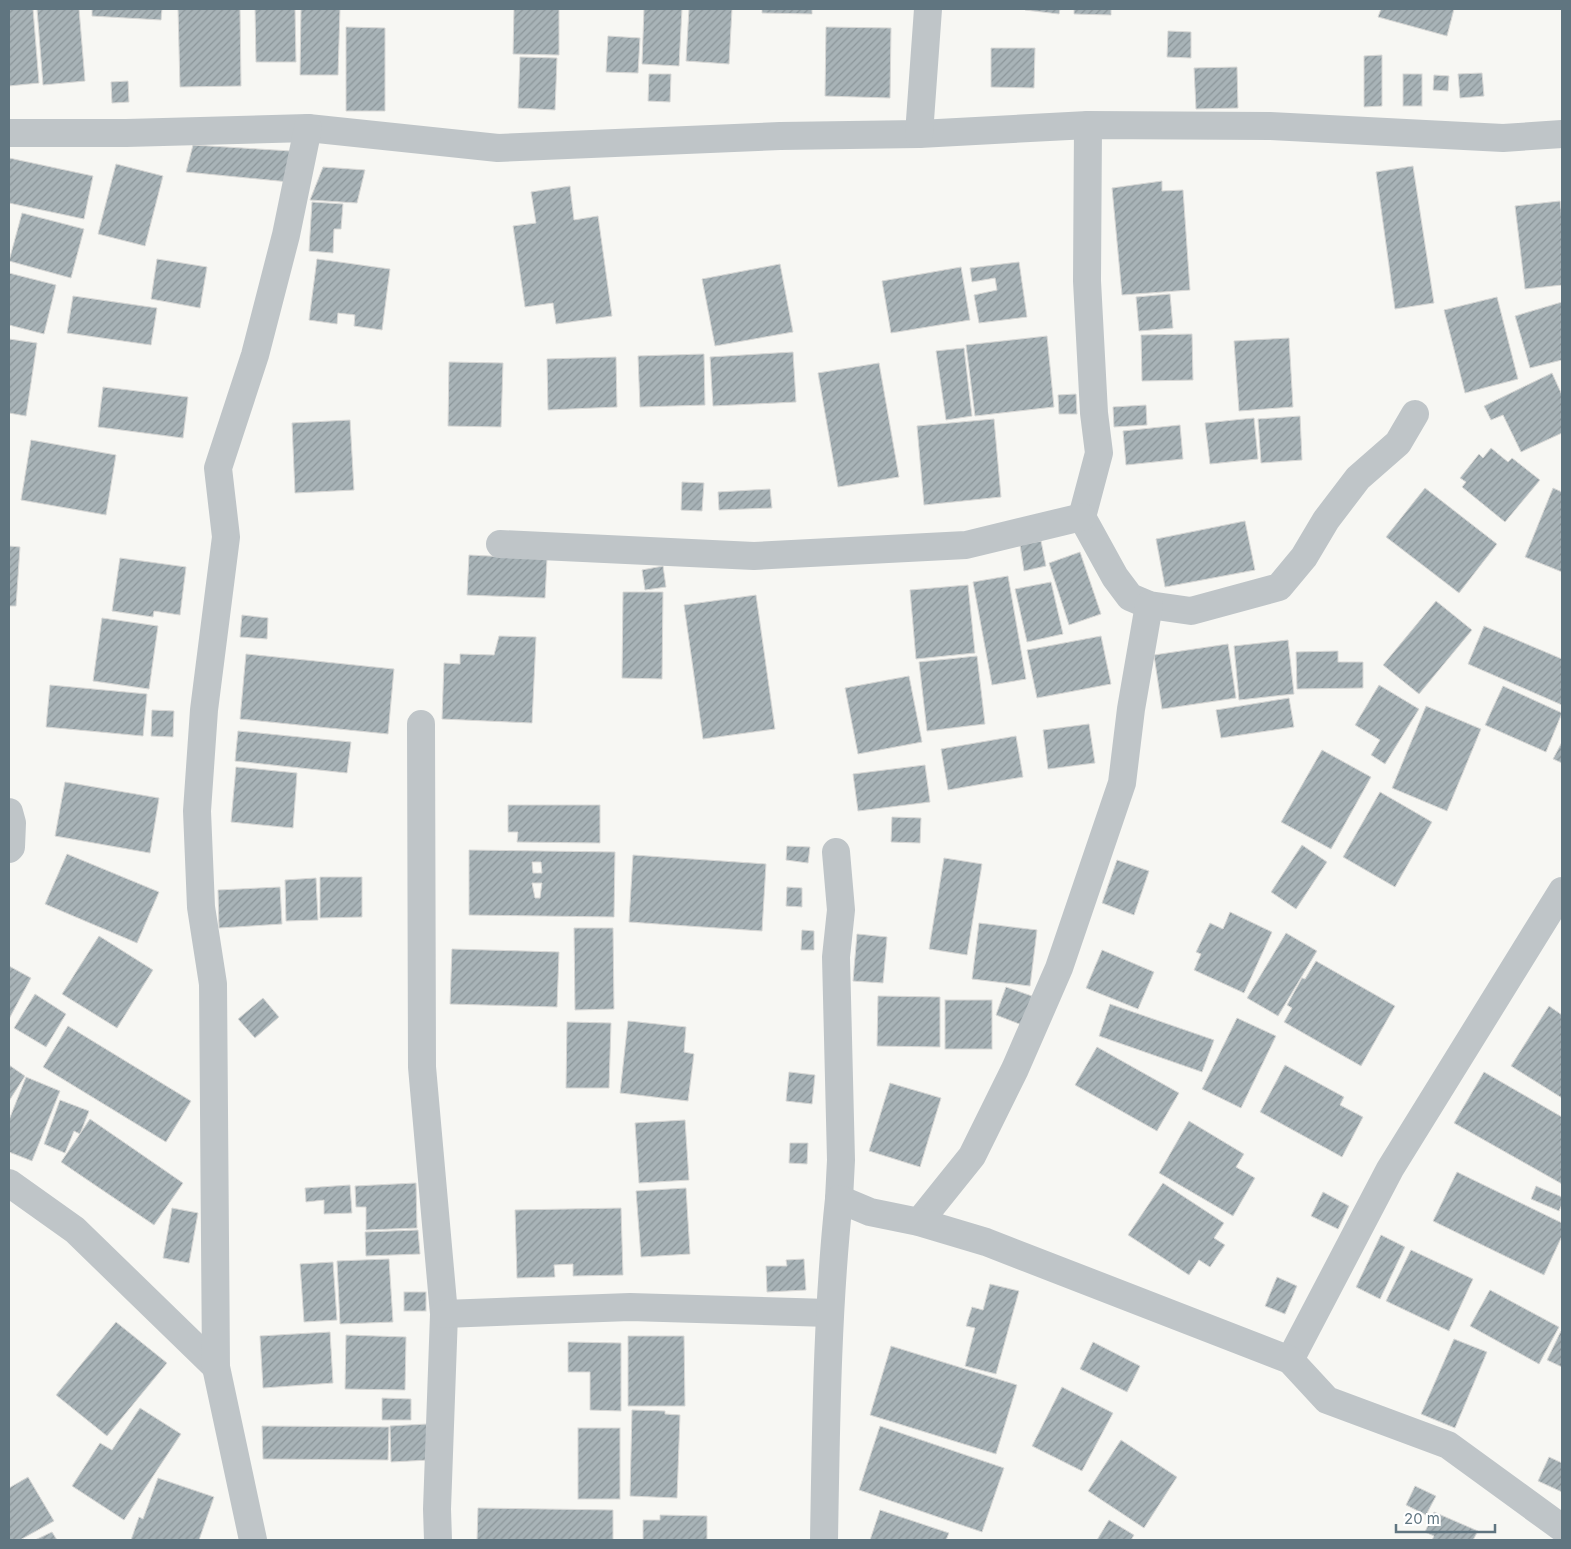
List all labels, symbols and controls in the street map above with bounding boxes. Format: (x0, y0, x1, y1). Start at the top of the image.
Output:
scale bar (1396, 1502, 1495, 1534)
text: 20 m (1404, 1509, 1440, 1528)

